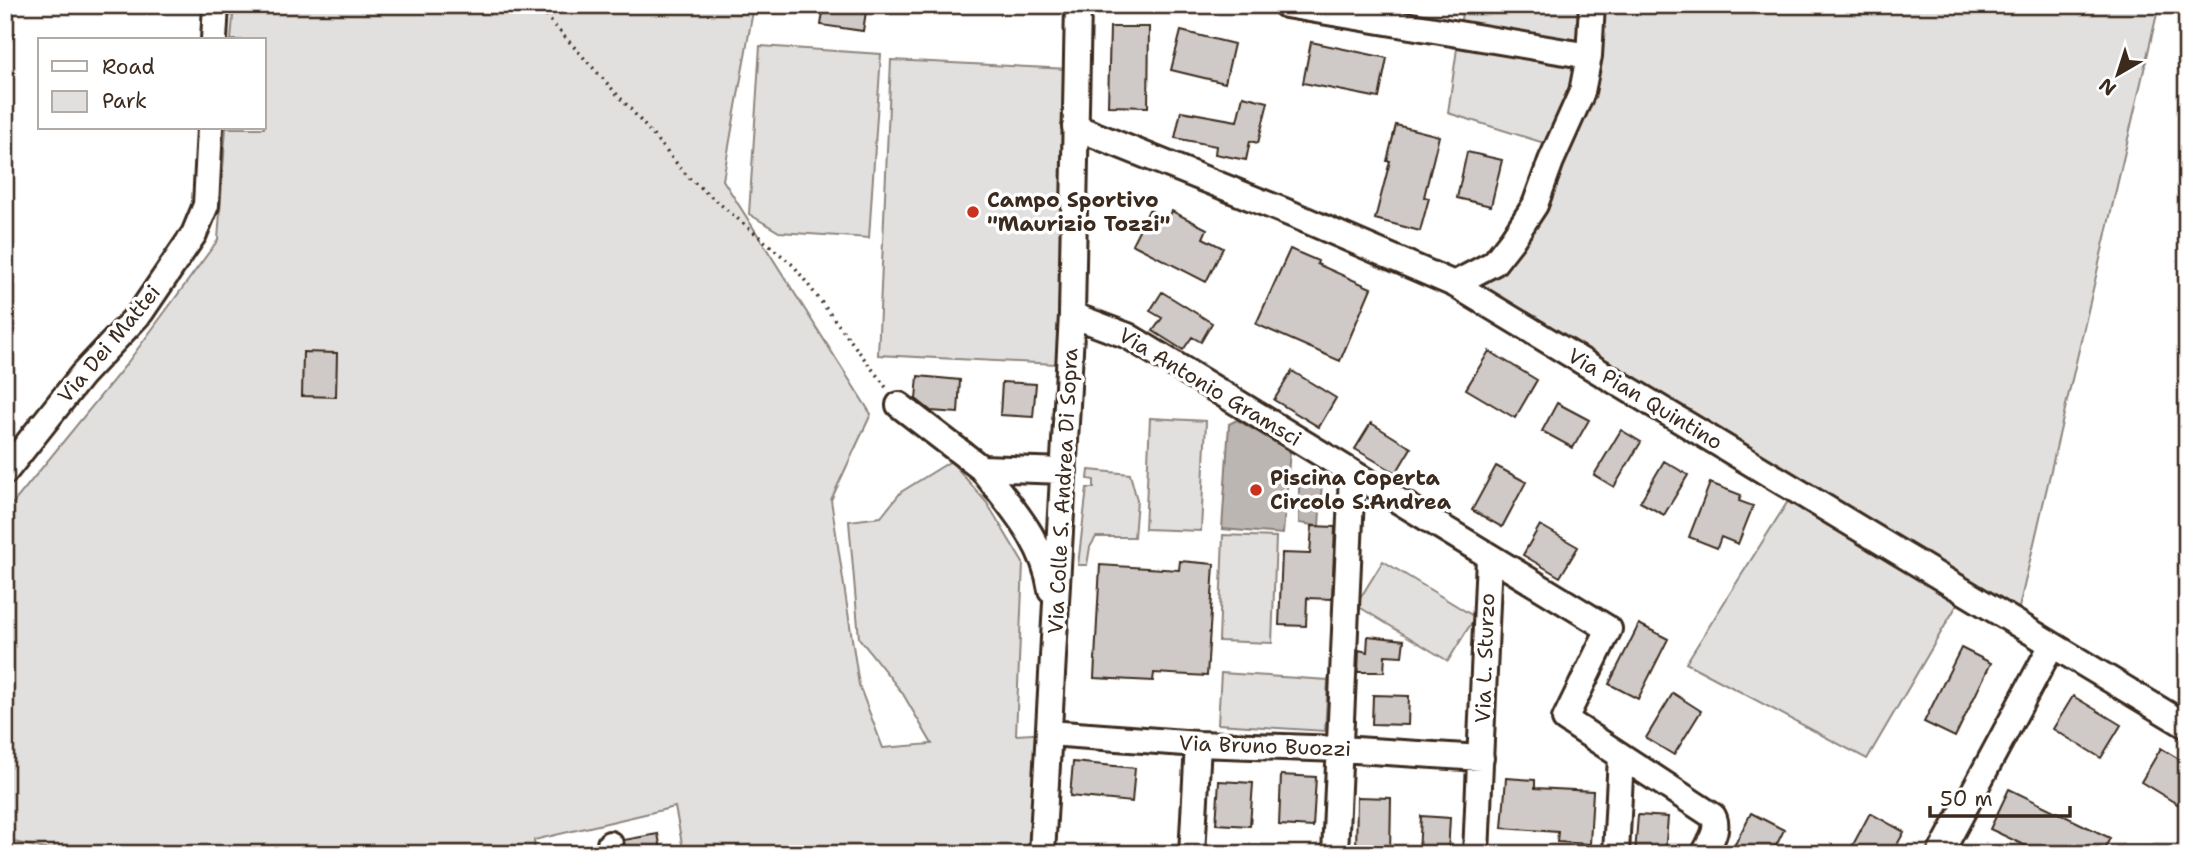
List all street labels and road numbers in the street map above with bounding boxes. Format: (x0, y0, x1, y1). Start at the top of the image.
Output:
street label: Via Dei Mattei (51, 279, 167, 409)
street label: Via Antonio Gramsci (1113, 321, 1307, 453)
street label: Via Pian Quintino (1562, 342, 1728, 456)
street label: Via Colle S. Andrea Di Sopra (1042, 347, 1084, 635)
street label: Via L. Sturzo (1469, 592, 1501, 724)
street label: Via Bruno Buozzi (1178, 729, 1352, 763)

